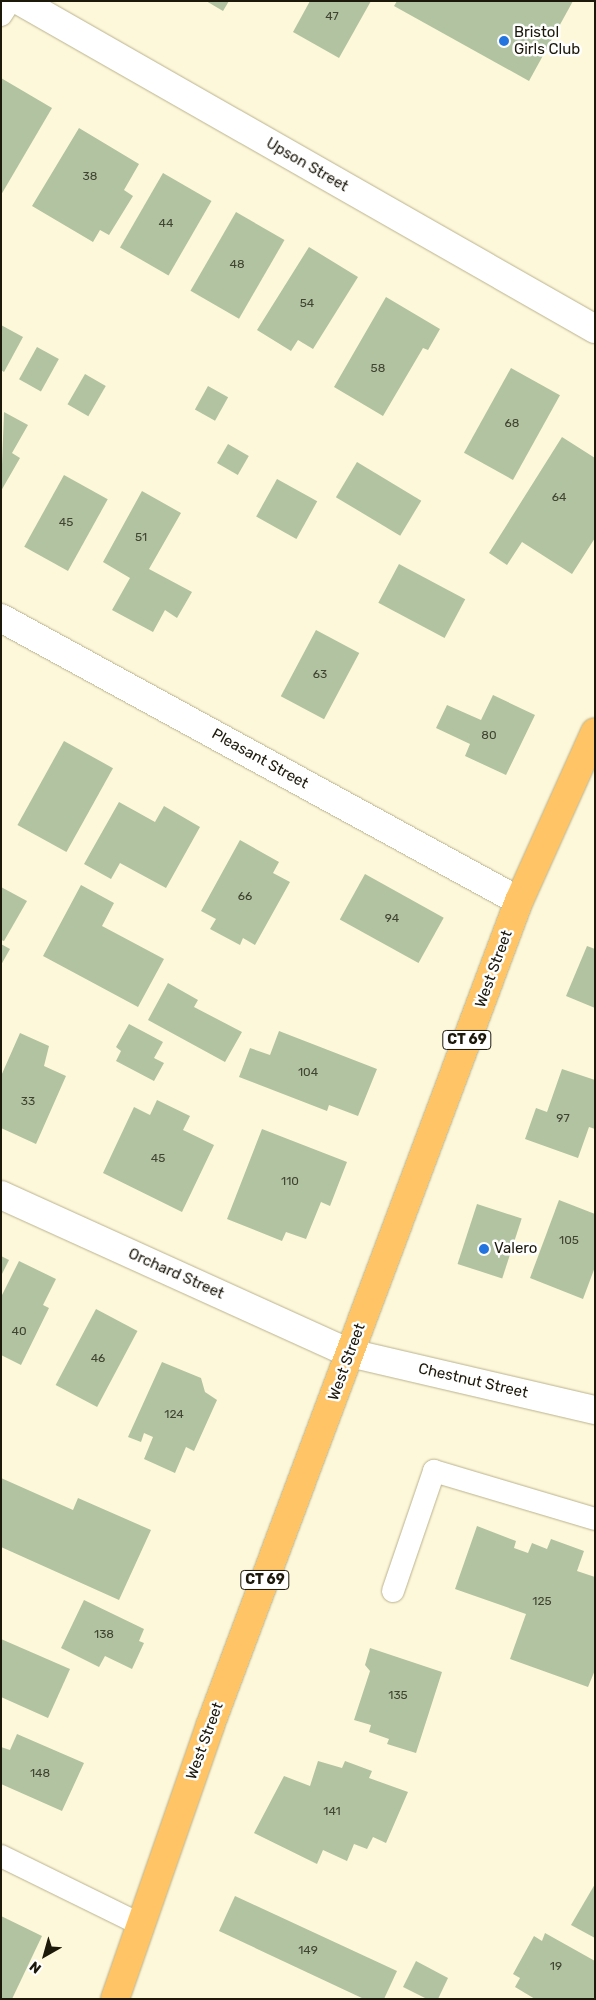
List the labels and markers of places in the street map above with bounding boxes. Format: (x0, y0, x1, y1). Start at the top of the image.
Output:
place label: Bristol Girls Club (514, 23, 580, 58)
marker: Bristol Girls Club (498, 35, 510, 47)
place label: Valero (494, 1240, 537, 1258)
marker: Valero (478, 1243, 490, 1255)

